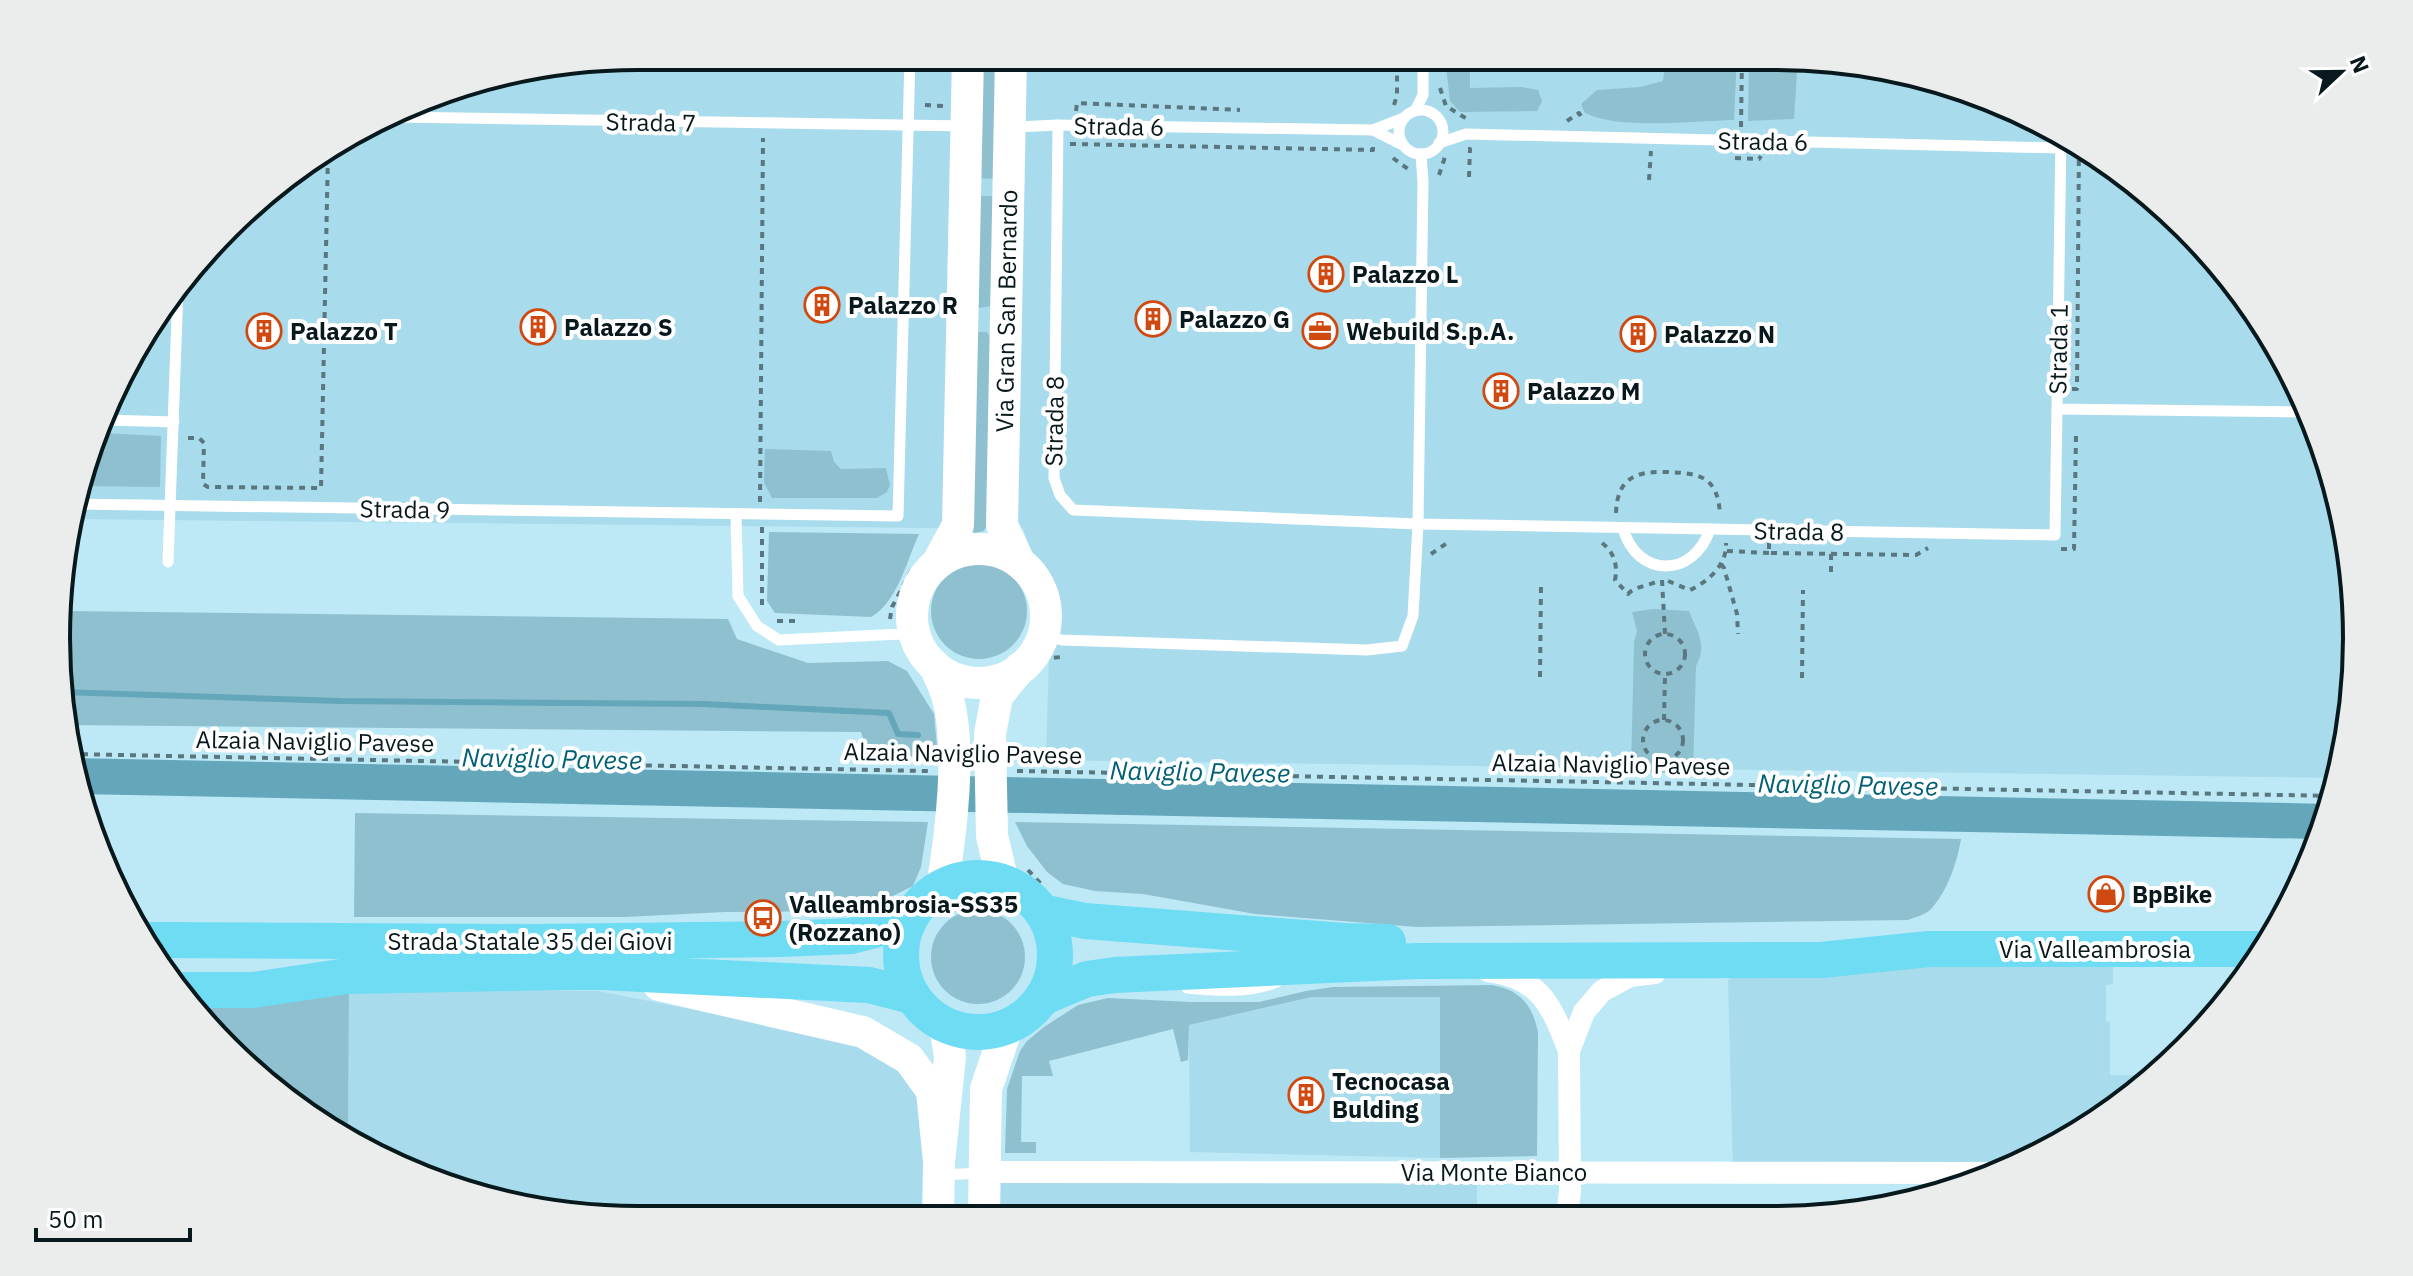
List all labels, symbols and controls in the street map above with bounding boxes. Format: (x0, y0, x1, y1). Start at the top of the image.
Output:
north arrow (2301, 32, 2381, 112)
text: N (2344, 52, 2376, 77)
street label: Strada 7 (605, 105, 697, 139)
street label: Strada 6 (1073, 109, 1165, 143)
street label: Strada 6 (1717, 124, 1809, 158)
street label: Via Gran San Bernardo (988, 189, 1024, 433)
building icon: Palazzo L (1307, 255, 1345, 293)
place label: Palazzo L (1352, 258, 1458, 290)
building icon: Palazzo R (803, 286, 841, 324)
place label: Palazzo R (848, 289, 958, 321)
building icon: Palazzo G (1134, 300, 1172, 338)
place label: Palazzo G (1179, 303, 1290, 335)
street label: Strada 1 (2041, 303, 2075, 395)
building icon: Palazzo S (519, 308, 557, 346)
place label: Palazzo S (564, 311, 673, 343)
building icon: Palazzo T (245, 312, 283, 350)
office icon: Webuild S.p.A. (1301, 312, 1339, 350)
place label: Palazzo T (290, 315, 398, 347)
place label: Webuild S.p.A. (1346, 315, 1514, 347)
building icon: Palazzo N (1619, 315, 1657, 353)
place label: Palazzo N (1664, 318, 1775, 350)
building icon: Palazzo M (1482, 372, 1520, 410)
street label: Strada 8 (1037, 375, 1071, 467)
place label: Palazzo M (1527, 375, 1640, 407)
street label: Strada 9 (359, 492, 451, 526)
street label: Strada 8 (1753, 514, 1845, 548)
street label: Alzaia Naviglio Pavese (195, 723, 435, 759)
street label: Alzaia Naviglio Pavese (843, 735, 1083, 771)
water label: Naviglio Pavese (461, 739, 643, 777)
street label: Alzaia Naviglio Pavese (1491, 746, 1731, 782)
water label: Naviglio Pavese (1109, 752, 1291, 790)
water label: Naviglio Pavese (1757, 765, 1939, 803)
shop icon: BpBike (2087, 875, 2125, 913)
place label: BpBike (2132, 878, 2212, 910)
place label: Valleambrosia-SS35 (Rozzano) (789, 888, 1018, 948)
bus stop icon: Valleambrosia-SS35 (Rozzano) (744, 899, 782, 937)
street label: Strada Statale 35 dei Giovi (387, 925, 673, 957)
street label: Via Valleambrosia (1999, 933, 2191, 965)
place label: Tecnocasa Bulding (1332, 1065, 1450, 1125)
building icon: Tecnocasa Bulding (1287, 1076, 1325, 1114)
street label: Via Monte Bianco (1401, 1156, 1587, 1188)
scale bar (36, 1192, 190, 1242)
text: 50 m (48, 1203, 103, 1235)

